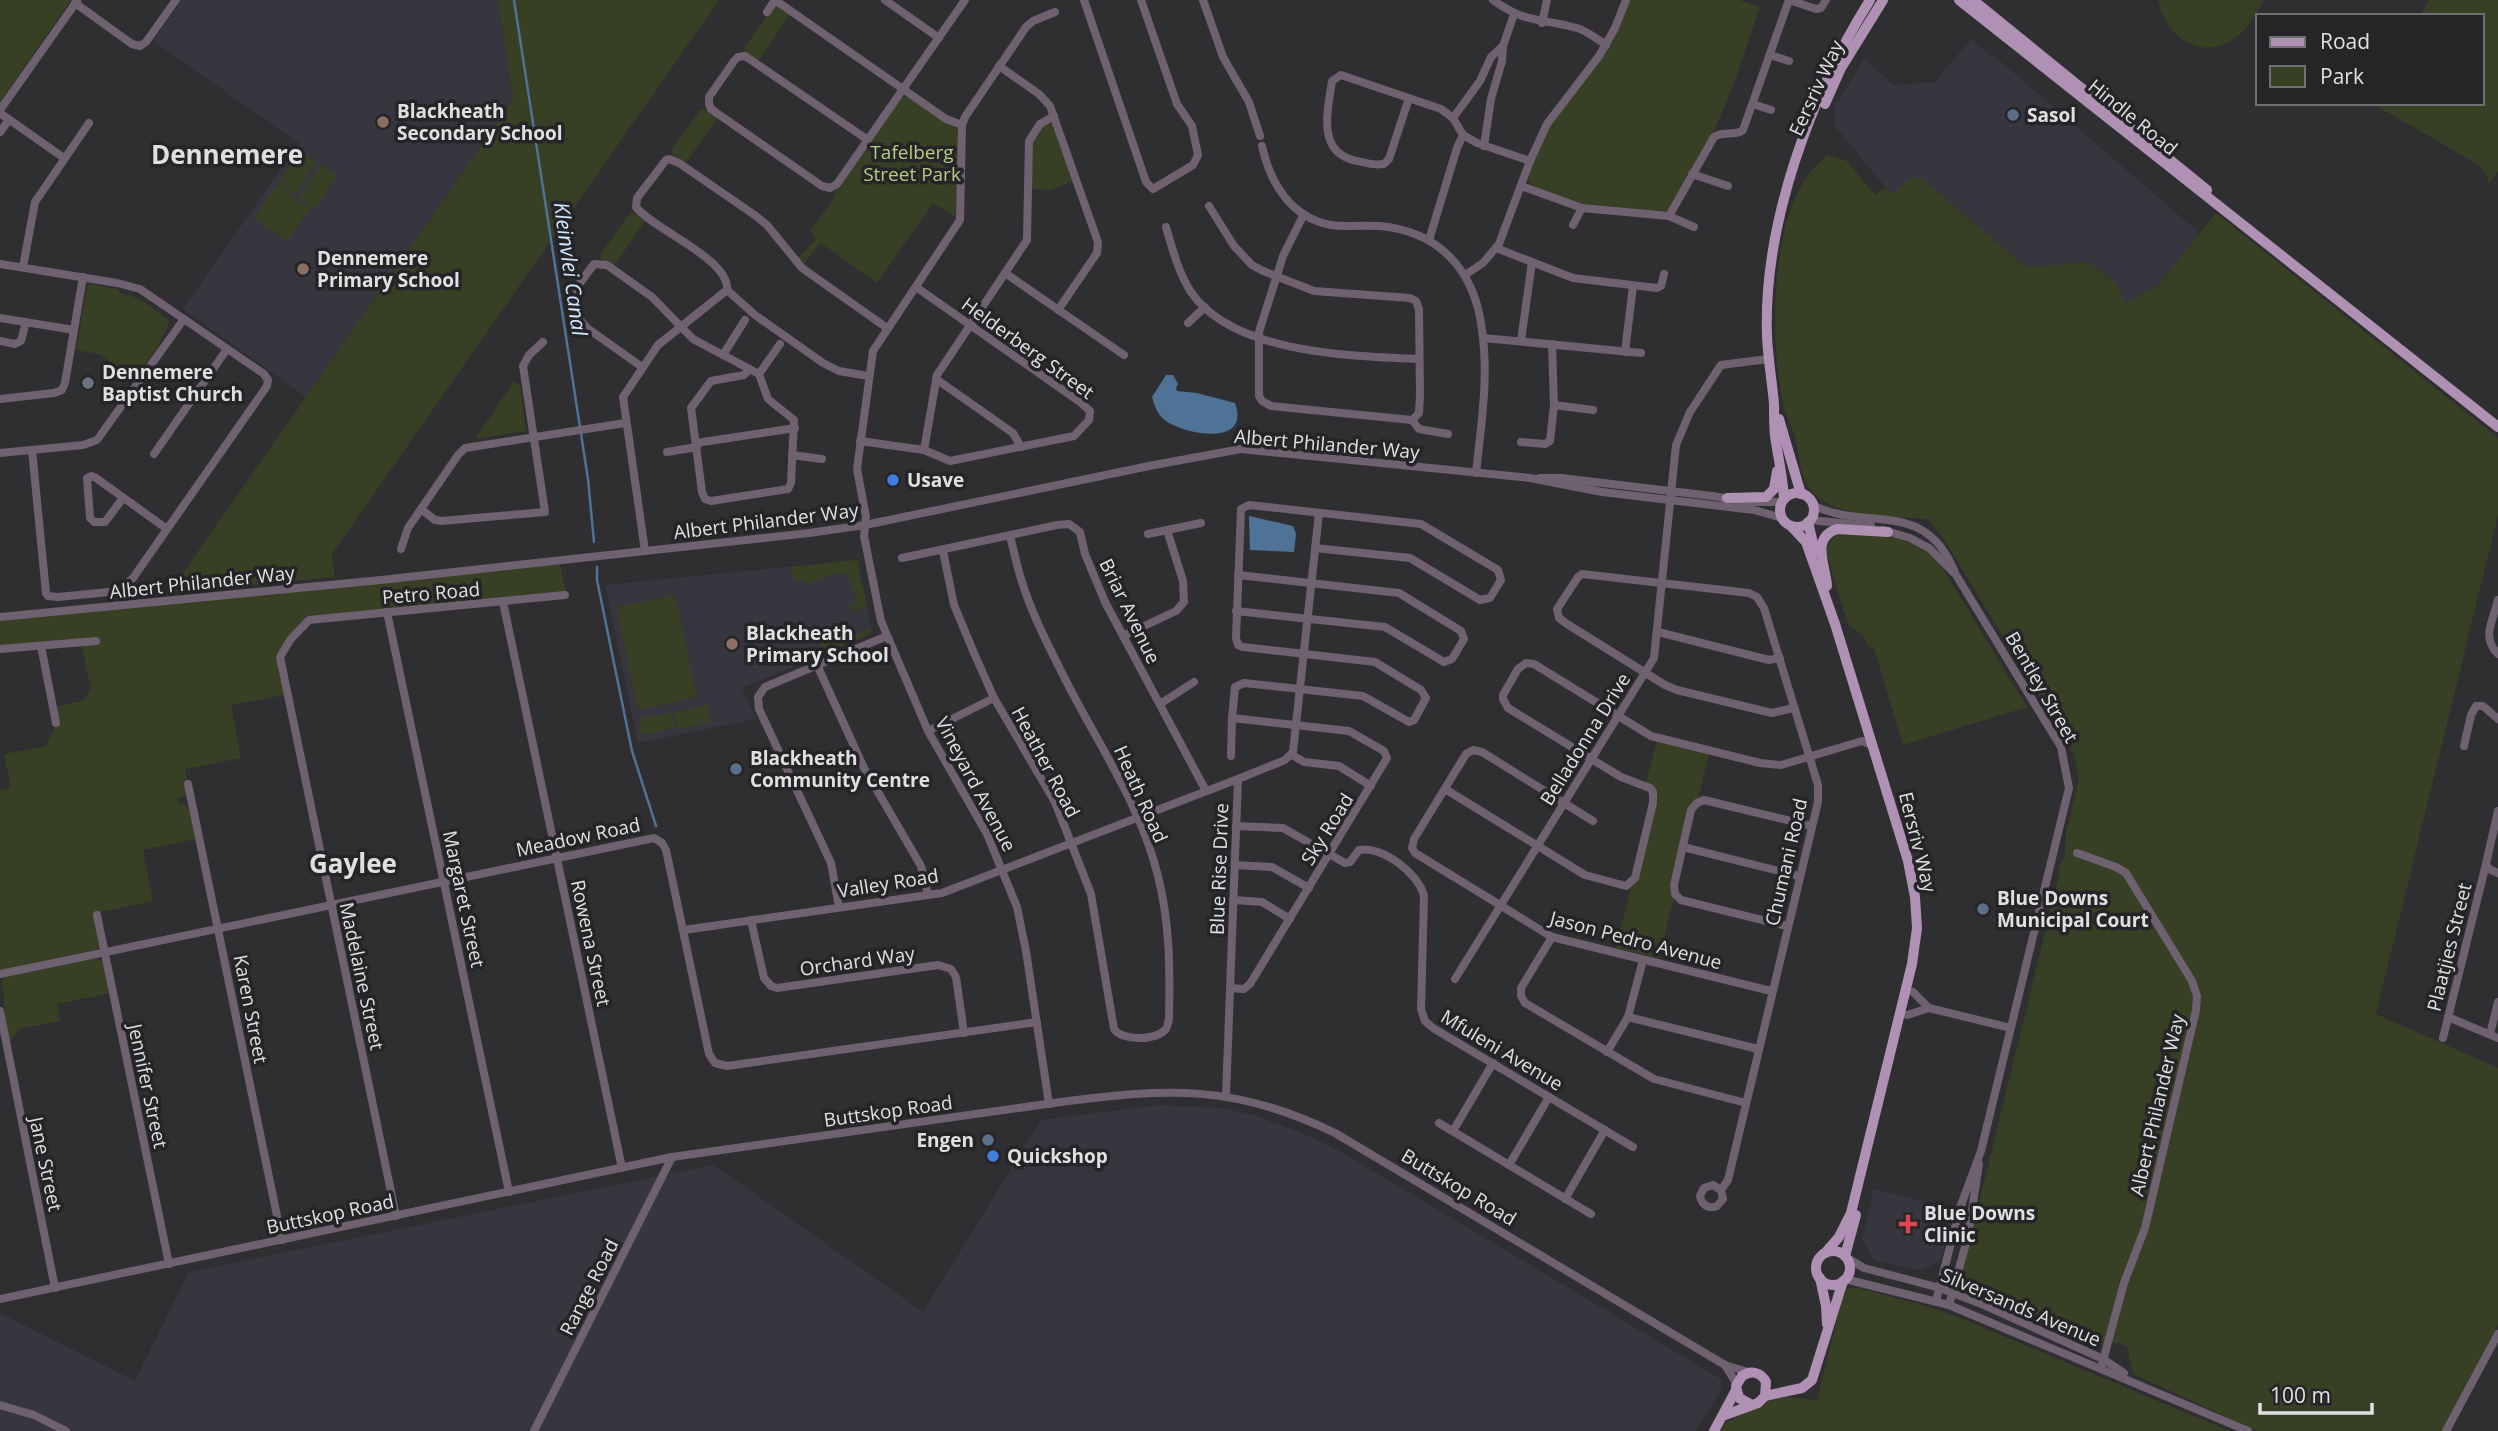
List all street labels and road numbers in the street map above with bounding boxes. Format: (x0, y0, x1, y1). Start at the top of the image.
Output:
street label: Eersriv Way (1783, 36, 1850, 140)
street label: Hindle Road (2083, 73, 2183, 161)
street label: Helderberg Street (956, 291, 1100, 405)
street label: Albert Philander Way (1233, 423, 1421, 465)
street label: Albert Philander Way (672, 497, 860, 545)
street label: Briar Avenue (1093, 554, 1167, 668)
street label: Albert Philander Way (108, 559, 296, 605)
street label: Petro Road (381, 576, 481, 610)
street label: Bentley Street (2000, 627, 2084, 748)
street label: Belladonna Drive (1534, 668, 1636, 810)
street label: Heather Road (1006, 702, 1086, 822)
street label: Vineyard Avenue (930, 712, 1022, 856)
street label: Heath Road (1108, 741, 1174, 847)
street label: Sky Road (1295, 788, 1359, 870)
street label: Eersriv Way (1893, 789, 1943, 895)
street label: Chumani Road (1759, 796, 1813, 928)
street label: Blue Rise Drive (1204, 803, 1234, 935)
street label: Meadow Road (513, 811, 643, 863)
street label: Margaret Street (437, 828, 491, 970)
street label: Valley Road (836, 862, 940, 904)
street label: Rowena Street (565, 877, 617, 1009)
street label: Plaatjies Street (2420, 880, 2478, 1014)
street label: Madelaine Street (334, 900, 390, 1052)
street label: Jason Pedro Avenue (1545, 904, 1725, 975)
street label: Orchard Way (798, 940, 917, 982)
street label: Karen Street (228, 952, 274, 1066)
street label: Mfuleni Avenue (1436, 1003, 1568, 1097)
street label: Albert Philander Way (2123, 1011, 2191, 1199)
street label: Jennifer Street (122, 1019, 174, 1151)
street label: Buttskop Road (822, 1089, 954, 1133)
street label: Jane Street (23, 1112, 69, 1214)
street label: Buttskop Road (1397, 1142, 1521, 1232)
street label: Buttskop Road (264, 1188, 396, 1240)
street label: Range Road (554, 1234, 624, 1340)
street label: Silversands Avenue (1937, 1262, 2105, 1352)

